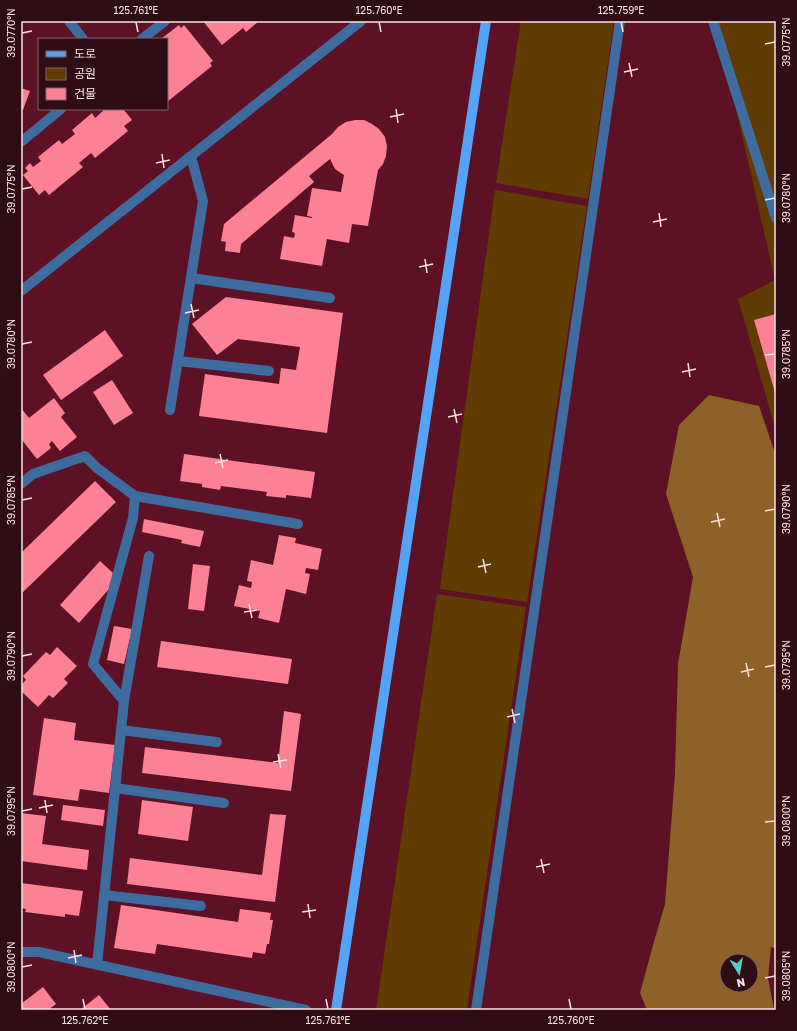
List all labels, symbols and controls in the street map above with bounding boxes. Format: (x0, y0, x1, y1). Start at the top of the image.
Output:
text: 125.761°E (114, 4, 158, 16)
text: 125.760°E (356, 4, 403, 16)
text: 125.759°E (598, 4, 644, 16)
text: 39.0770°N (5, 8, 17, 58)
text: 39.0775°N (780, 18, 792, 67)
legend (38, 38, 168, 110)
text: 도로 (74, 46, 96, 61)
text: 공원 (74, 66, 96, 81)
text: 건물 (74, 86, 96, 101)
text: 39.0775°N (5, 165, 17, 214)
text: 39.0780°N (780, 173, 792, 223)
text: 39.0780°N (5, 319, 17, 369)
text: 39.0785°N (780, 329, 792, 379)
text: 39.0785°N (5, 475, 17, 525)
text: 39.0790°N (780, 484, 792, 534)
text: 39.0790°N (5, 631, 17, 681)
text: 39.0795°N (780, 640, 792, 690)
text: 39.0795°N (5, 786, 17, 836)
text: 39.0800°N (780, 795, 792, 847)
text: 39.0800°N (5, 941, 17, 993)
text: 39.0805°N (780, 951, 792, 1001)
north arrow (719, 953, 759, 993)
text: N (736, 976, 746, 990)
text: 125.762°E (62, 1014, 108, 1026)
text: 125.761°E (306, 1014, 350, 1026)
text: 125.760°E (548, 1014, 595, 1026)

